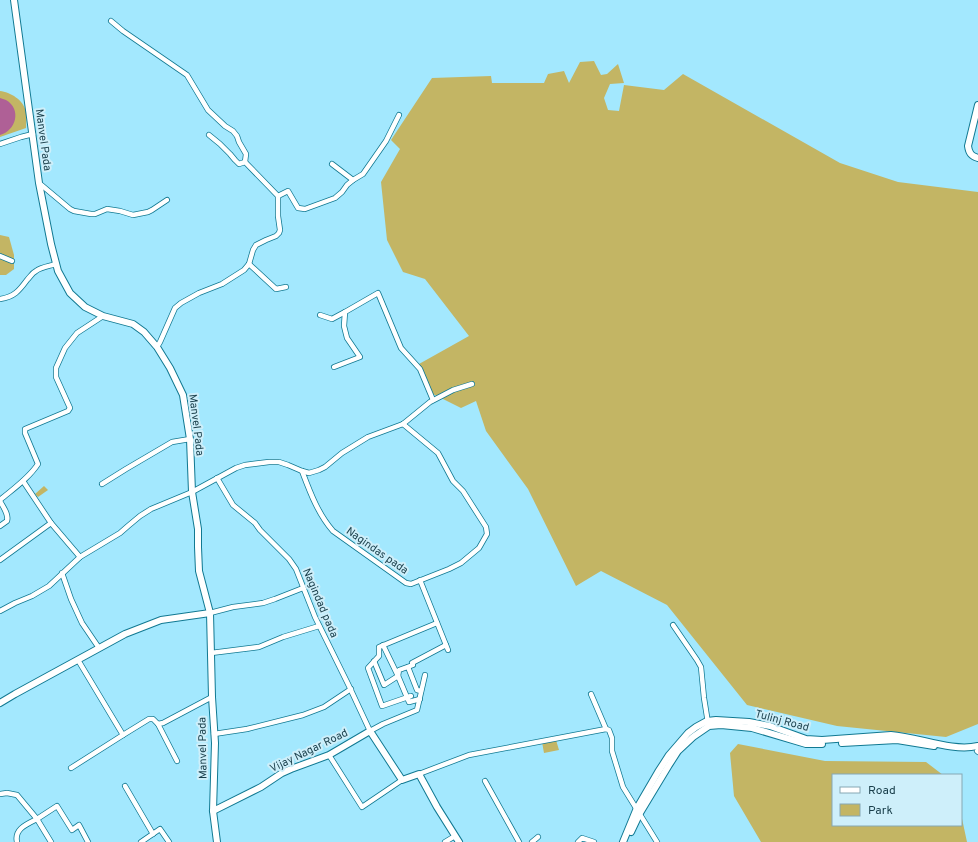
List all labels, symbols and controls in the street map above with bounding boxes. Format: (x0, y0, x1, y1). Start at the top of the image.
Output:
street label: Manvel Pada (32, 108, 54, 172)
street label: Manvel Pada (185, 393, 207, 457)
street label: Nagindas pada (343, 524, 411, 578)
street label: Nagindad pada (299, 566, 341, 640)
street label: Tulinj Road (754, 707, 810, 735)
street label: Manvel Pada (195, 717, 211, 779)
street label: Vijay Nagar Road (268, 726, 350, 776)
legend (832, 774, 962, 826)
text: Road (868, 783, 896, 799)
text: Park (868, 803, 893, 819)

